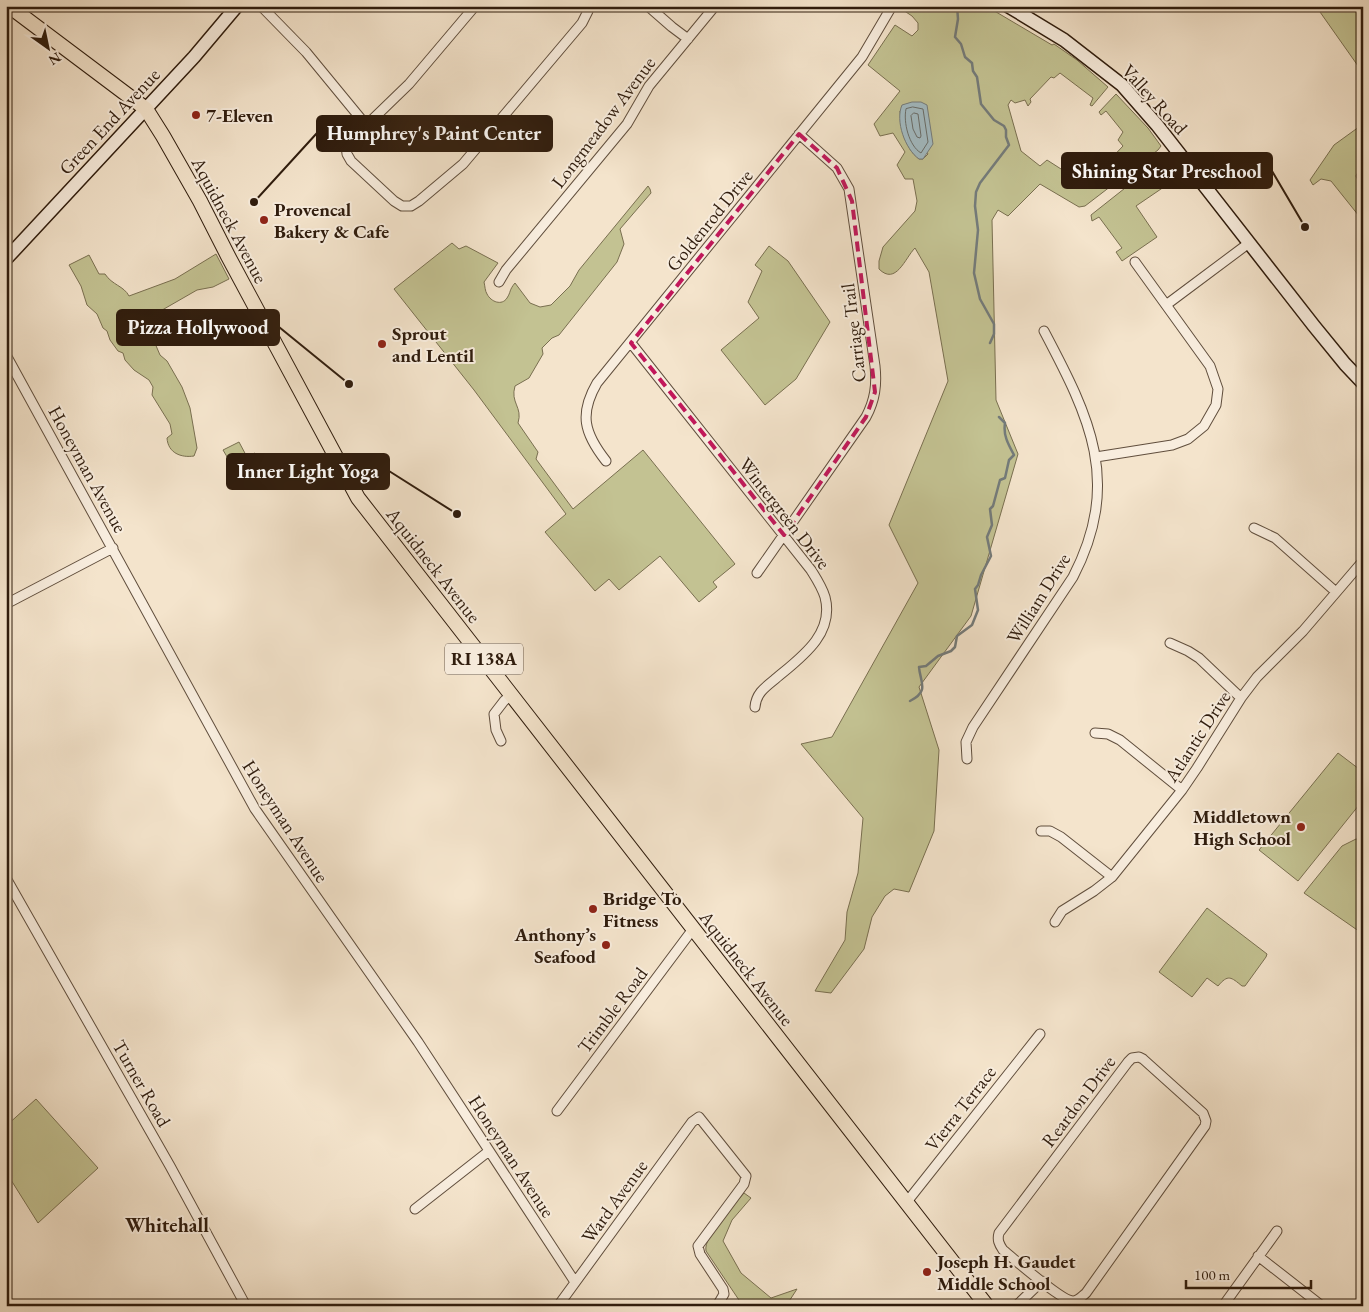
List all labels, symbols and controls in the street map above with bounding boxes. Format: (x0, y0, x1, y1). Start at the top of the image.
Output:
north arrow (22, 22, 72, 72)
text: N (45, 48, 65, 70)
street label: Longmeadow Avenue (546, 51, 661, 193)
street label: Valley Road (1116, 59, 1193, 140)
street label: Green End Avenue (53, 63, 165, 180)
place label: 7-Eleven (206, 103, 274, 128)
marker: 7-Eleven (190, 109, 202, 121)
callout: Humphrey's Paint Center (317, 116, 552, 151)
text: Humphrey's Paint Center (327, 120, 542, 146)
street label: Aquidneck Avenue (185, 152, 273, 288)
callout: Shining Star Preschool (1062, 153, 1272, 188)
text: Shining Star Preschool (1072, 158, 1262, 184)
street label: Goldenrod Drive (661, 164, 758, 276)
place label: Provencal Bakery & Cafe (274, 197, 389, 244)
marker: Provencal Bakery & Cafe (258, 214, 270, 226)
street label: Carriage Trail (835, 282, 872, 384)
callout: Pizza Hollywood (117, 310, 279, 345)
text: Pizza Hollywood (127, 314, 269, 340)
place label: Sprout and Lentil (392, 321, 475, 368)
marker: Sprout and Lentil (376, 338, 388, 350)
street label: Honeyman Avenue (42, 401, 133, 537)
street label: Wintergreen Drive (733, 452, 836, 574)
callout: Inner Light Yoga (227, 454, 389, 489)
text: Inner Light Yoga (237, 458, 379, 484)
street label: Aquidneck Avenue (380, 502, 486, 628)
street label: William Drive (1001, 548, 1076, 648)
road number: RI 138A (445, 644, 523, 674)
street label: Atlantic Drive (1158, 686, 1236, 788)
street label: Honeyman Avenue (237, 755, 335, 887)
place label: Middletown High School (1193, 804, 1292, 851)
marker: Middletown High School (1295, 821, 1307, 833)
place label: Bridge To Fitness (603, 886, 682, 933)
marker: Bridge To Fitness (587, 903, 599, 915)
street label: Aquidneck Avenue (693, 905, 799, 1031)
place label: Anthony’s Seafood (513, 922, 596, 969)
marker: Anthony’s Seafood (600, 939, 612, 951)
street label: Trimble Road (572, 962, 653, 1058)
street label: Turner Road (107, 1035, 177, 1132)
street label: Reardon Drive (1036, 1051, 1121, 1152)
street label: Vierra Terrace (919, 1061, 1002, 1156)
street label: Honeyman Avenue (463, 1090, 561, 1222)
street label: Ward Avenue (576, 1155, 653, 1248)
district label: Whitehall (125, 1212, 209, 1238)
place label: Joseph H. Gaudet Middle School (935, 1249, 1076, 1296)
scale bar (1186, 1257, 1312, 1289)
text: 100 m (1194, 1265, 1231, 1284)
marker: Joseph H. Gaudet Middle School (921, 1266, 933, 1278)

